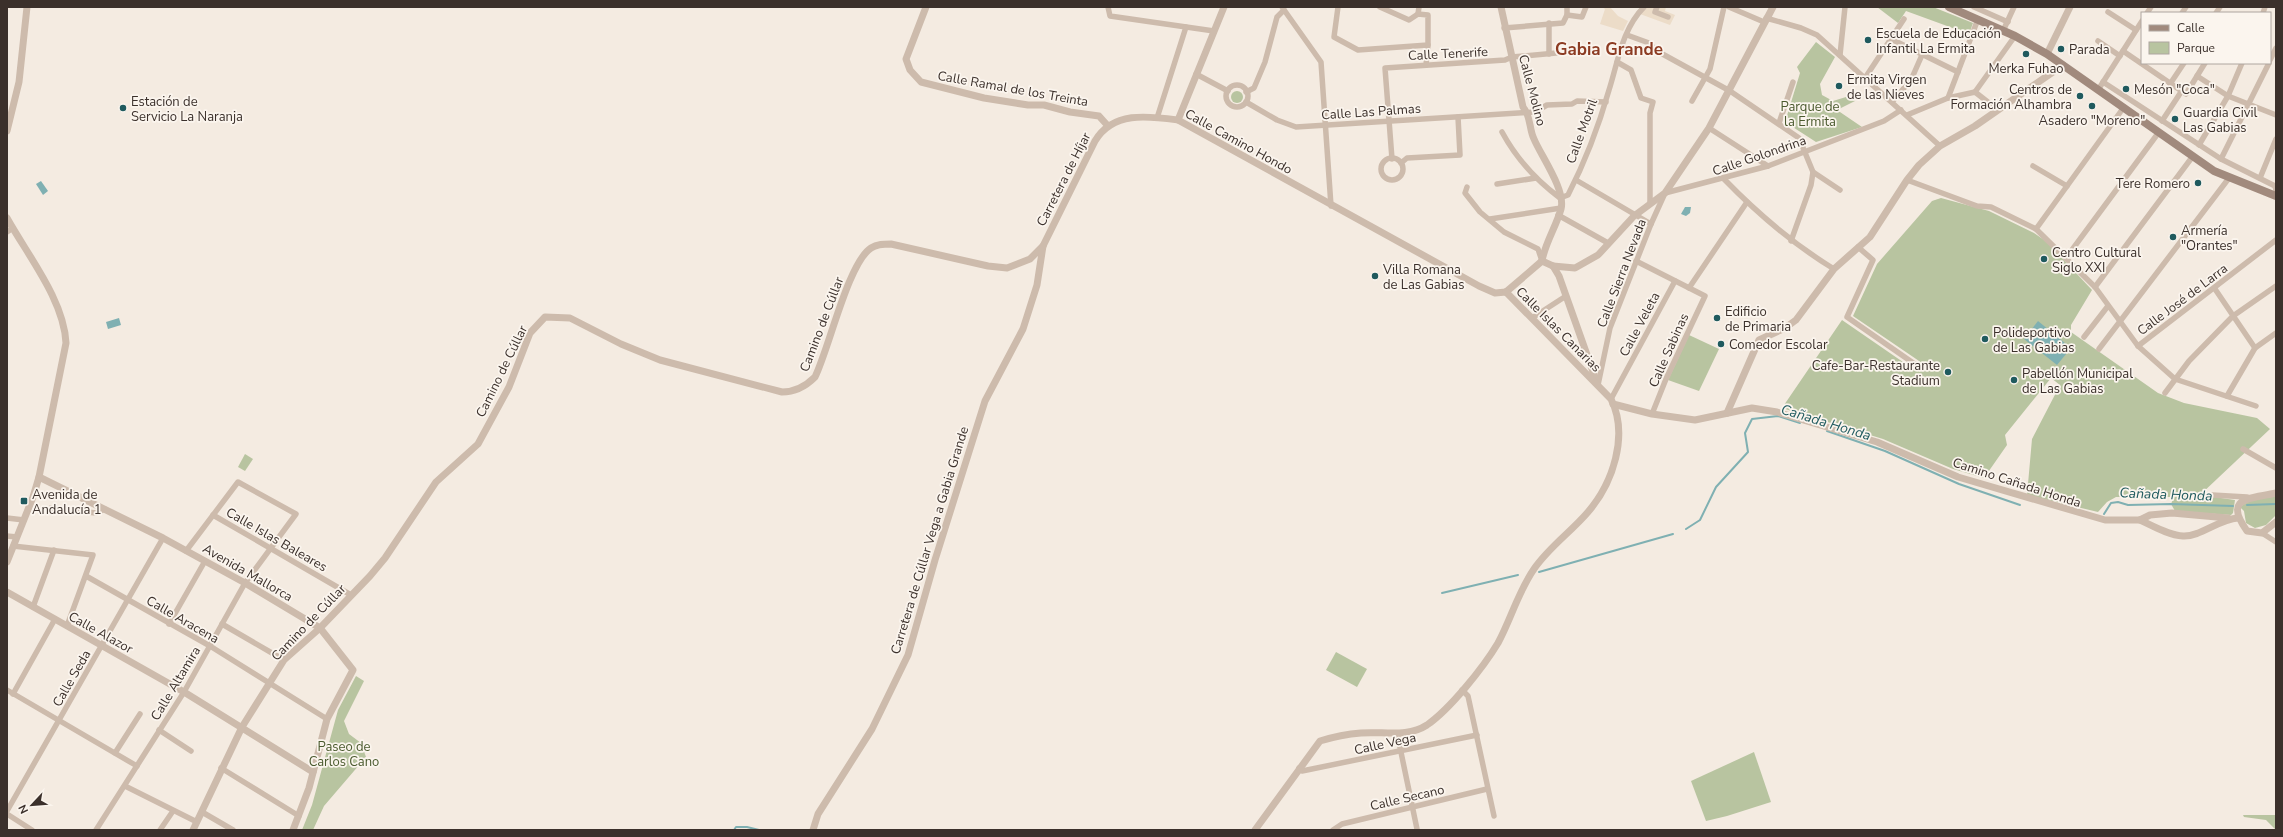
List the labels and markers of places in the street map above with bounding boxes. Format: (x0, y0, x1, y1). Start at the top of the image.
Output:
place label: Escuela de Educación Infantil La Ermita (1876, 25, 2001, 58)
marker: Escuela de Educación Infantil La Ermita (1863, 35, 1873, 45)
place label: Parada (2069, 41, 2110, 59)
marker: Parada (2056, 44, 2066, 54)
marker: Merka Fuhao (2021, 49, 2031, 59)
place label: Merka Fuhao (1988, 60, 2064, 78)
place label: Ermita Virgen de las Nieves (1847, 71, 1927, 104)
marker: Ermita Virgen de las Nieves (1834, 81, 1844, 91)
place label: Centros de Formación Alhambra (1950, 81, 2072, 114)
place label: Mesón "Coca" (2134, 81, 2215, 99)
marker: Mesón "Coca" (2121, 84, 2131, 94)
marker: Centros de Formación Alhambra (2075, 91, 2085, 101)
place label: Estación de Servicio La Naranja (131, 93, 243, 126)
marker: Asadero "Moreno" (2087, 101, 2097, 111)
marker: Estación de Servicio La Naranja (118, 103, 128, 113)
place label: Guardia Civil Las Gabias (2183, 104, 2257, 137)
place label: Asadero "Moreno" (2039, 112, 2145, 130)
marker: Guardia Civil Las Gabias (2170, 114, 2180, 124)
place label: Tere Romero (2116, 175, 2190, 193)
marker: Tere Romero (2193, 178, 2203, 188)
place label: Armería "Orantes" (2181, 222, 2238, 255)
marker: Armería "Orantes" (2168, 232, 2178, 242)
place label: Centro Cultural Siglo XXI (2052, 244, 2141, 277)
marker: Centro Cultural Siglo XXI (2039, 254, 2049, 264)
place label: Villa Romana de Las Gabias (1382, 261, 1464, 294)
marker: Villa Romana de Las Gabias (1370, 271, 1380, 281)
place label: Edificio de Primaria (1725, 303, 1791, 336)
marker: Edificio de Primaria (1712, 313, 1722, 323)
place label: Polideportivo de Las Gabias (1993, 324, 2074, 357)
marker: Polideportivo de Las Gabias (1980, 334, 1990, 344)
place label: Comedor Escolar (1729, 336, 1828, 354)
marker: Comedor Escolar (1716, 339, 1726, 349)
place label: Cafe-Bar-Restaurante Stadium (1812, 357, 1940, 390)
place label: Pabellón Municipal de Las Gabias (2022, 365, 2133, 398)
marker: Cafe-Bar-Restaurante Stadium (1943, 367, 1953, 377)
marker: Pabellón Municipal de Las Gabias (2009, 375, 2019, 385)
place label: Avenida de Andalucía 1 (32, 486, 102, 519)
marker: Avenida de Andalucía 1 (19, 496, 29, 506)

